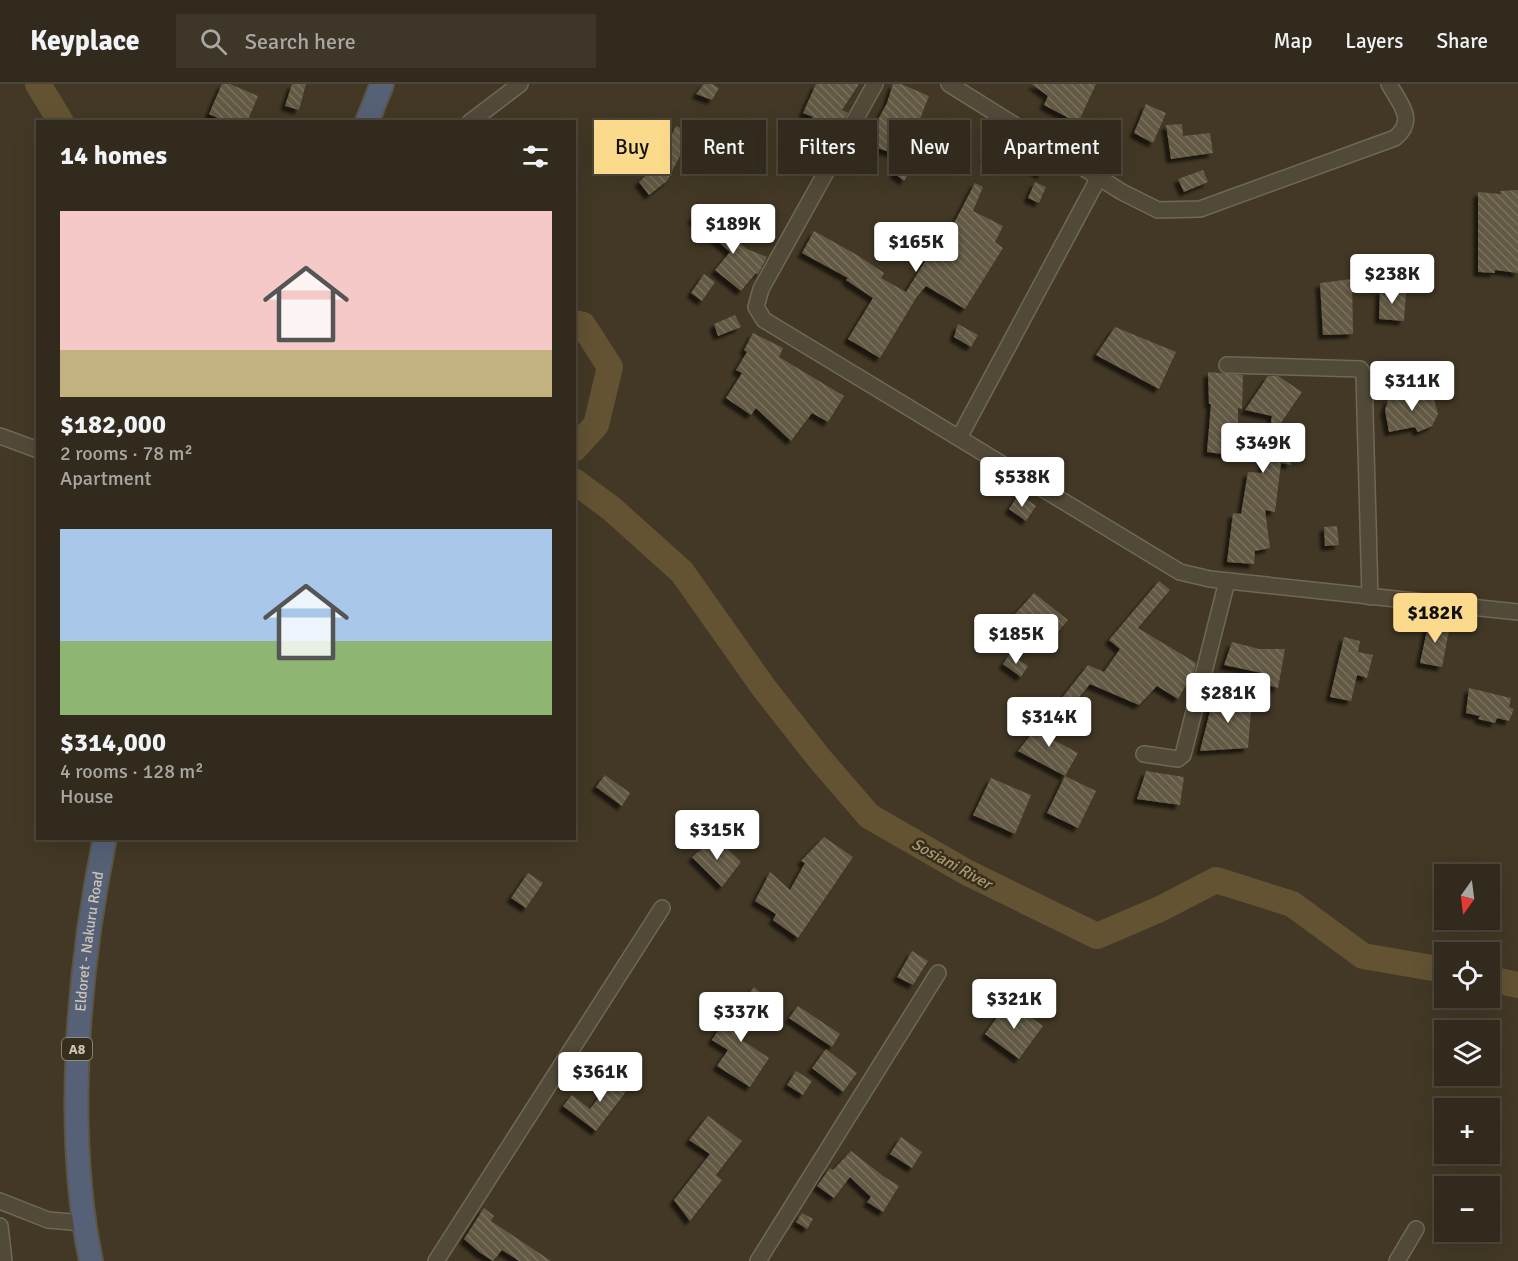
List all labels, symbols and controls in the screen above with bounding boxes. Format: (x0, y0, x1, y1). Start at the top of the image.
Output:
search box (176, 14, 596, 68)
text: Keyplace (30, 24, 140, 58)
icon: search (197, 25, 230, 58)
text: Search here (245, 28, 356, 55)
text: Map (1274, 28, 1312, 54)
text: Layers (1345, 28, 1403, 54)
text: Share (1436, 28, 1488, 54)
chip: Buy (594, 120, 670, 174)
chip: Rent (682, 120, 766, 174)
chip: Filters (778, 120, 877, 174)
chip: New (889, 120, 970, 174)
chip: Apartment (982, 120, 1121, 174)
text: 14 homes (60, 140, 167, 172)
icon: filters (519, 140, 552, 173)
pin: $189K (691, 204, 775, 255)
text: $189K (705, 211, 761, 236)
pin: $165K (874, 222, 958, 273)
text: $165K (888, 229, 944, 254)
icon: home (252, 250, 360, 358)
pin: $238K (1350, 254, 1434, 305)
text: $238K (1364, 261, 1420, 286)
pin: $311K (1370, 361, 1454, 412)
text: $311K (1384, 368, 1440, 393)
text: $182,000 (60, 409, 166, 441)
pin: $349K (1221, 423, 1305, 474)
text: $349K (1235, 430, 1291, 455)
text: 2 rooms · 78 m² (60, 441, 193, 466)
pin: $538K (980, 457, 1064, 508)
text: $538K (994, 464, 1050, 489)
text: Apartment (60, 466, 152, 491)
icon: home (252, 568, 360, 676)
pin: $182K (1393, 593, 1477, 644)
text: $182K (1407, 600, 1463, 625)
pin: $185K (974, 614, 1058, 665)
text: $185K (988, 621, 1044, 646)
pin: $281K (1186, 673, 1270, 724)
text: $281K (1200, 680, 1256, 705)
pin: $314K (1007, 697, 1091, 748)
text: $314K (1021, 704, 1077, 729)
text: $314,000 (60, 727, 166, 759)
text: 4 rooms · 128 m² (60, 759, 204, 784)
text: House (60, 784, 114, 809)
pin: $315K (675, 810, 759, 861)
text: $315K (689, 817, 745, 842)
water label: Sosiani River (908, 834, 997, 895)
north arrow (1434, 864, 1500, 930)
map controls (1434, 864, 1500, 1242)
street label: Eldoret - Nakuru Road (71, 870, 107, 1012)
button: locate (1434, 942, 1500, 1008)
pin: $321K (972, 979, 1056, 1030)
text: $321K (986, 986, 1042, 1011)
pin: $337K (699, 992, 783, 1043)
text: $337K (713, 999, 769, 1024)
button: layers (1434, 1020, 1500, 1086)
road number: A8 (62, 1038, 92, 1060)
pin: $361K (558, 1052, 642, 1103)
text: $361K (572, 1059, 628, 1084)
button: + (1434, 1098, 1500, 1164)
button: − (1434, 1176, 1500, 1242)

